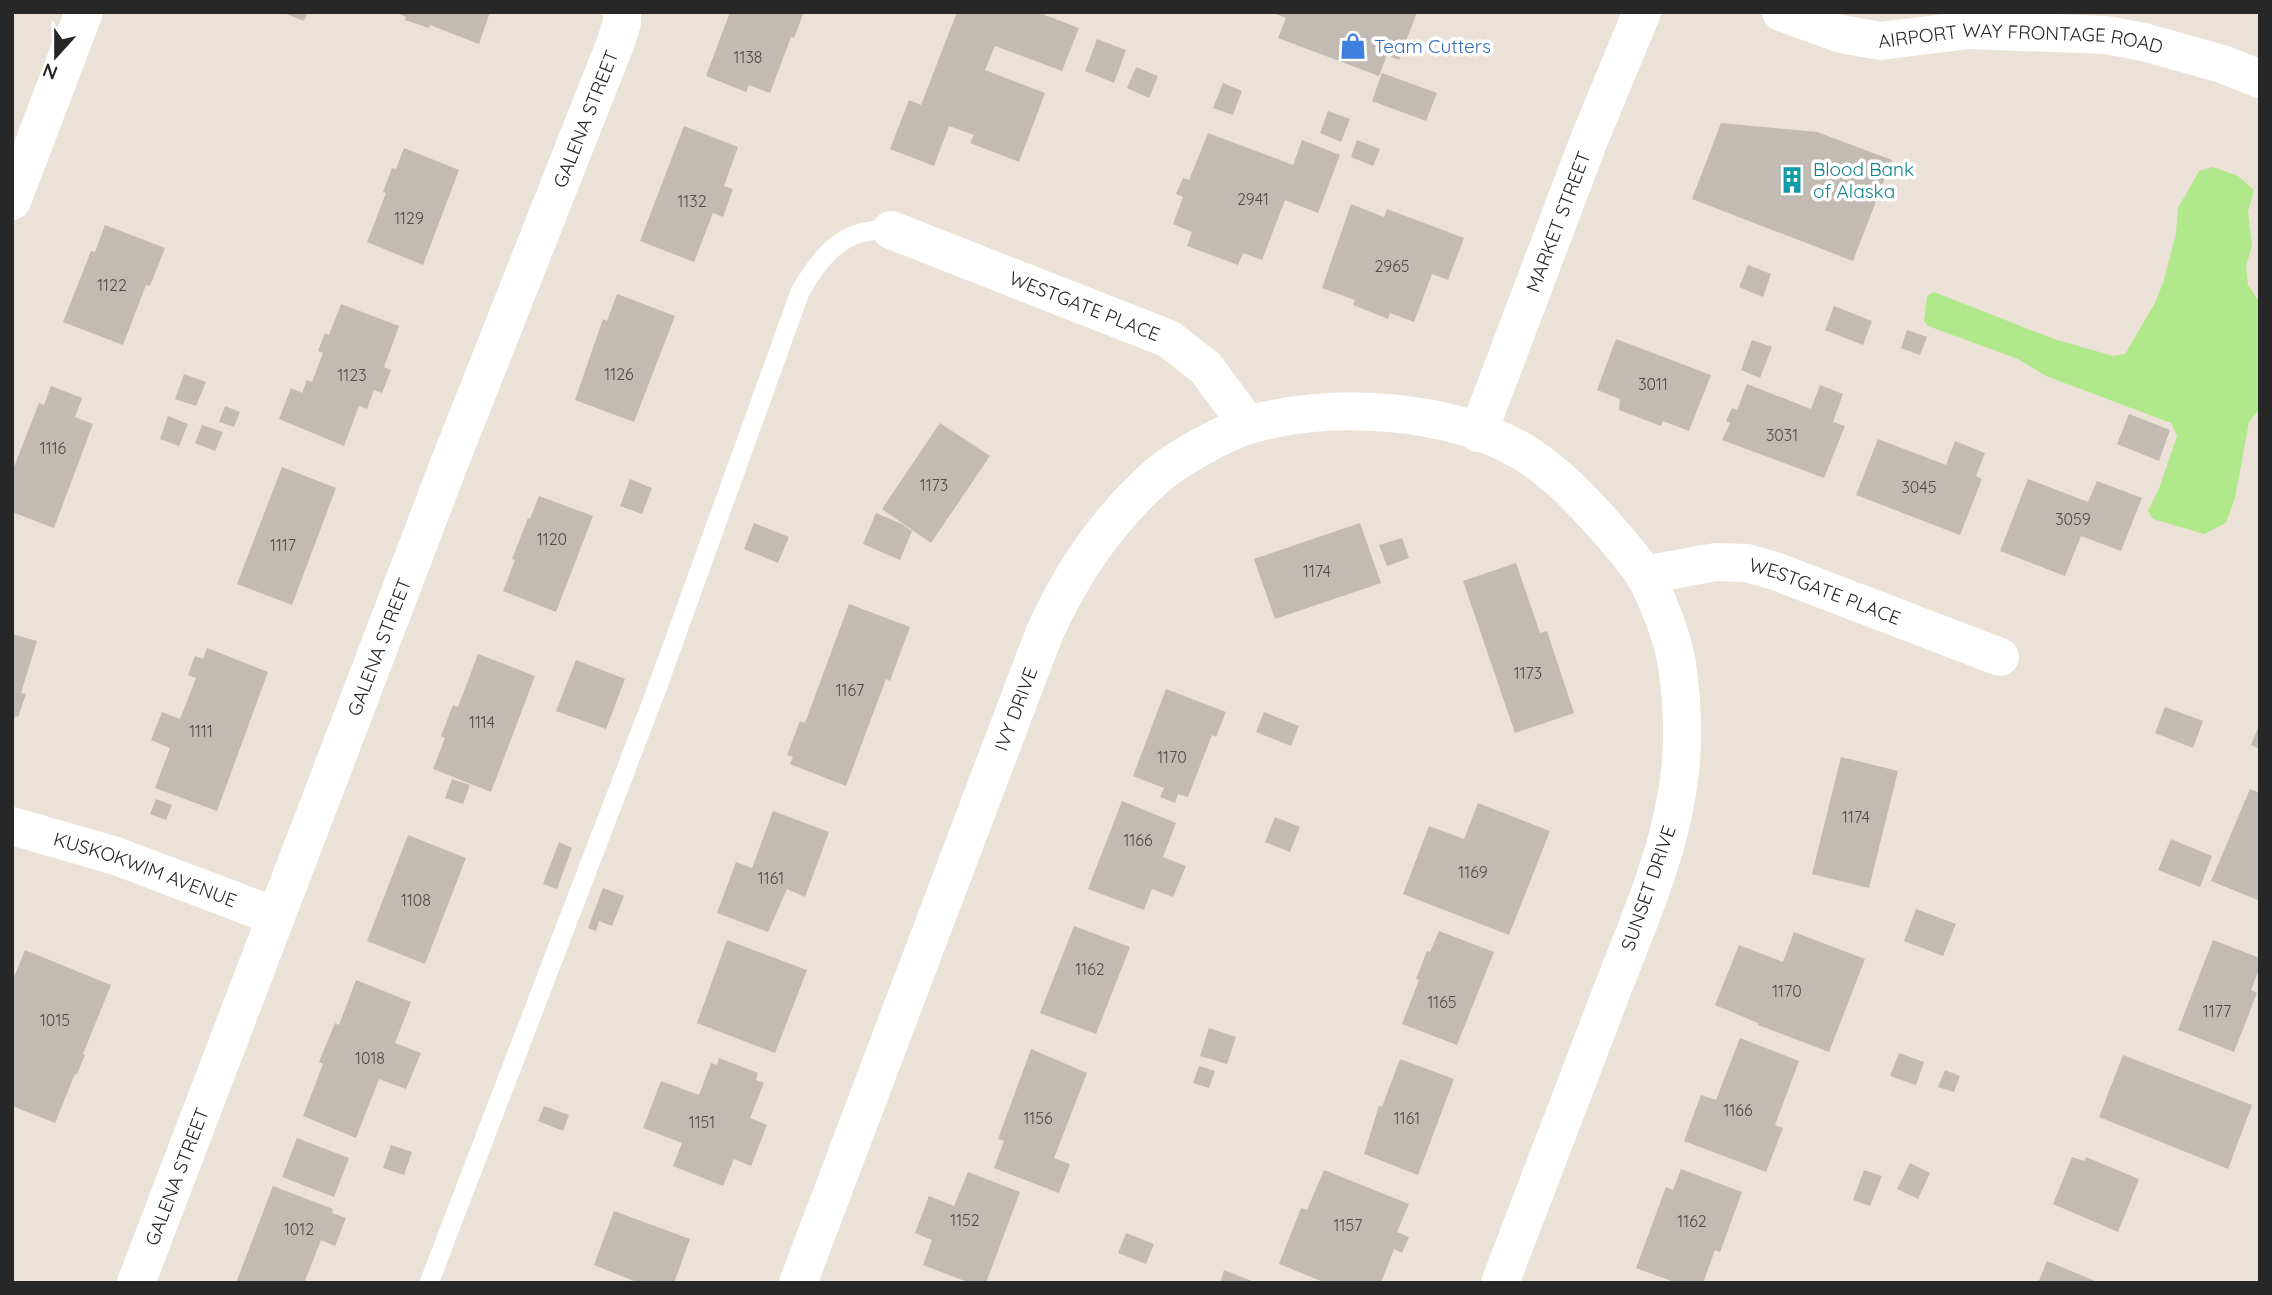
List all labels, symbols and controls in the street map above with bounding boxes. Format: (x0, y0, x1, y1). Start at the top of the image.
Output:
street label: AIRPORT WAY FRONTAGE ROAD (1877, 18, 2166, 59)
north arrow (21, 21, 91, 91)
shop icon: Team Cutters (1338, 31, 1368, 61)
place label: Team Cutters (1374, 34, 1491, 58)
street label: GALENA STREET (548, 47, 624, 191)
house number: 1138 (734, 47, 762, 67)
text: N (39, 58, 61, 86)
street label: MARKET STREET (1520, 148, 1596, 296)
place label: Blood Bank of Alaska (1813, 157, 1914, 203)
building icon: Blood Bank of Alaska (1777, 165, 1807, 195)
house number: 2941 (1237, 189, 1269, 209)
house number: 1132 (677, 191, 707, 211)
house number: 1129 (394, 208, 424, 228)
house number: 2965 (1374, 256, 1410, 276)
street label: WESTGATE PLACE (1006, 266, 1163, 346)
house number: 1122 (97, 275, 127, 295)
house number: 1126 (604, 364, 634, 384)
house number: 1123 (337, 365, 367, 385)
house number: 3011 (1638, 374, 1668, 394)
house number: 3031 (1766, 425, 1798, 445)
house number: 1116 (40, 438, 67, 458)
house number: 1173 (920, 475, 948, 495)
house number: 3045 (1901, 477, 1937, 497)
house number: 3059 (2055, 509, 2091, 529)
house number: 1120 (537, 529, 567, 549)
house number: 1117 (270, 535, 296, 555)
street label: WESTGATE PLACE (1746, 552, 1904, 630)
house number: 1174 (1303, 561, 1331, 581)
street label: GALENA STREET (342, 575, 416, 719)
house number: 1173 (1514, 663, 1542, 683)
street label: IVY DRIVE (989, 664, 1042, 754)
house number: 1167 (836, 680, 864, 700)
house number: 1114 (469, 712, 495, 732)
house number: 1111 (189, 721, 213, 741)
house number: 1170 (1157, 747, 1187, 767)
house number: 1174 (1842, 807, 1870, 827)
street label: SUNSET DRIVE (1615, 822, 1681, 954)
street label: KUSKOKWIM AVENUE (51, 827, 240, 912)
house number: 1166 (1123, 830, 1153, 850)
house number: 1169 (1458, 862, 1488, 882)
house number: 1161 (758, 868, 784, 888)
house number: 1108 (401, 890, 431, 910)
house number: 1162 (1075, 959, 1105, 979)
house number: 1170 (1772, 981, 1802, 1001)
house number: 1165 (1427, 992, 1457, 1012)
house number: 1177 (2203, 1001, 2231, 1021)
house number: 1015 (40, 1010, 70, 1030)
house number: 1018 (355, 1048, 385, 1068)
house number: 1166 (1723, 1100, 1753, 1120)
street label: GALENA STREET (139, 1104, 214, 1249)
house number: 1156 (1023, 1108, 1053, 1128)
house number: 1161 (1394, 1108, 1420, 1128)
house number: 1151 (689, 1112, 715, 1132)
house number: 1152 (950, 1210, 980, 1230)
house number: 1162 (1677, 1211, 1707, 1231)
house number: 1157 (1334, 1215, 1362, 1235)
house number: 1012 (284, 1219, 314, 1239)

